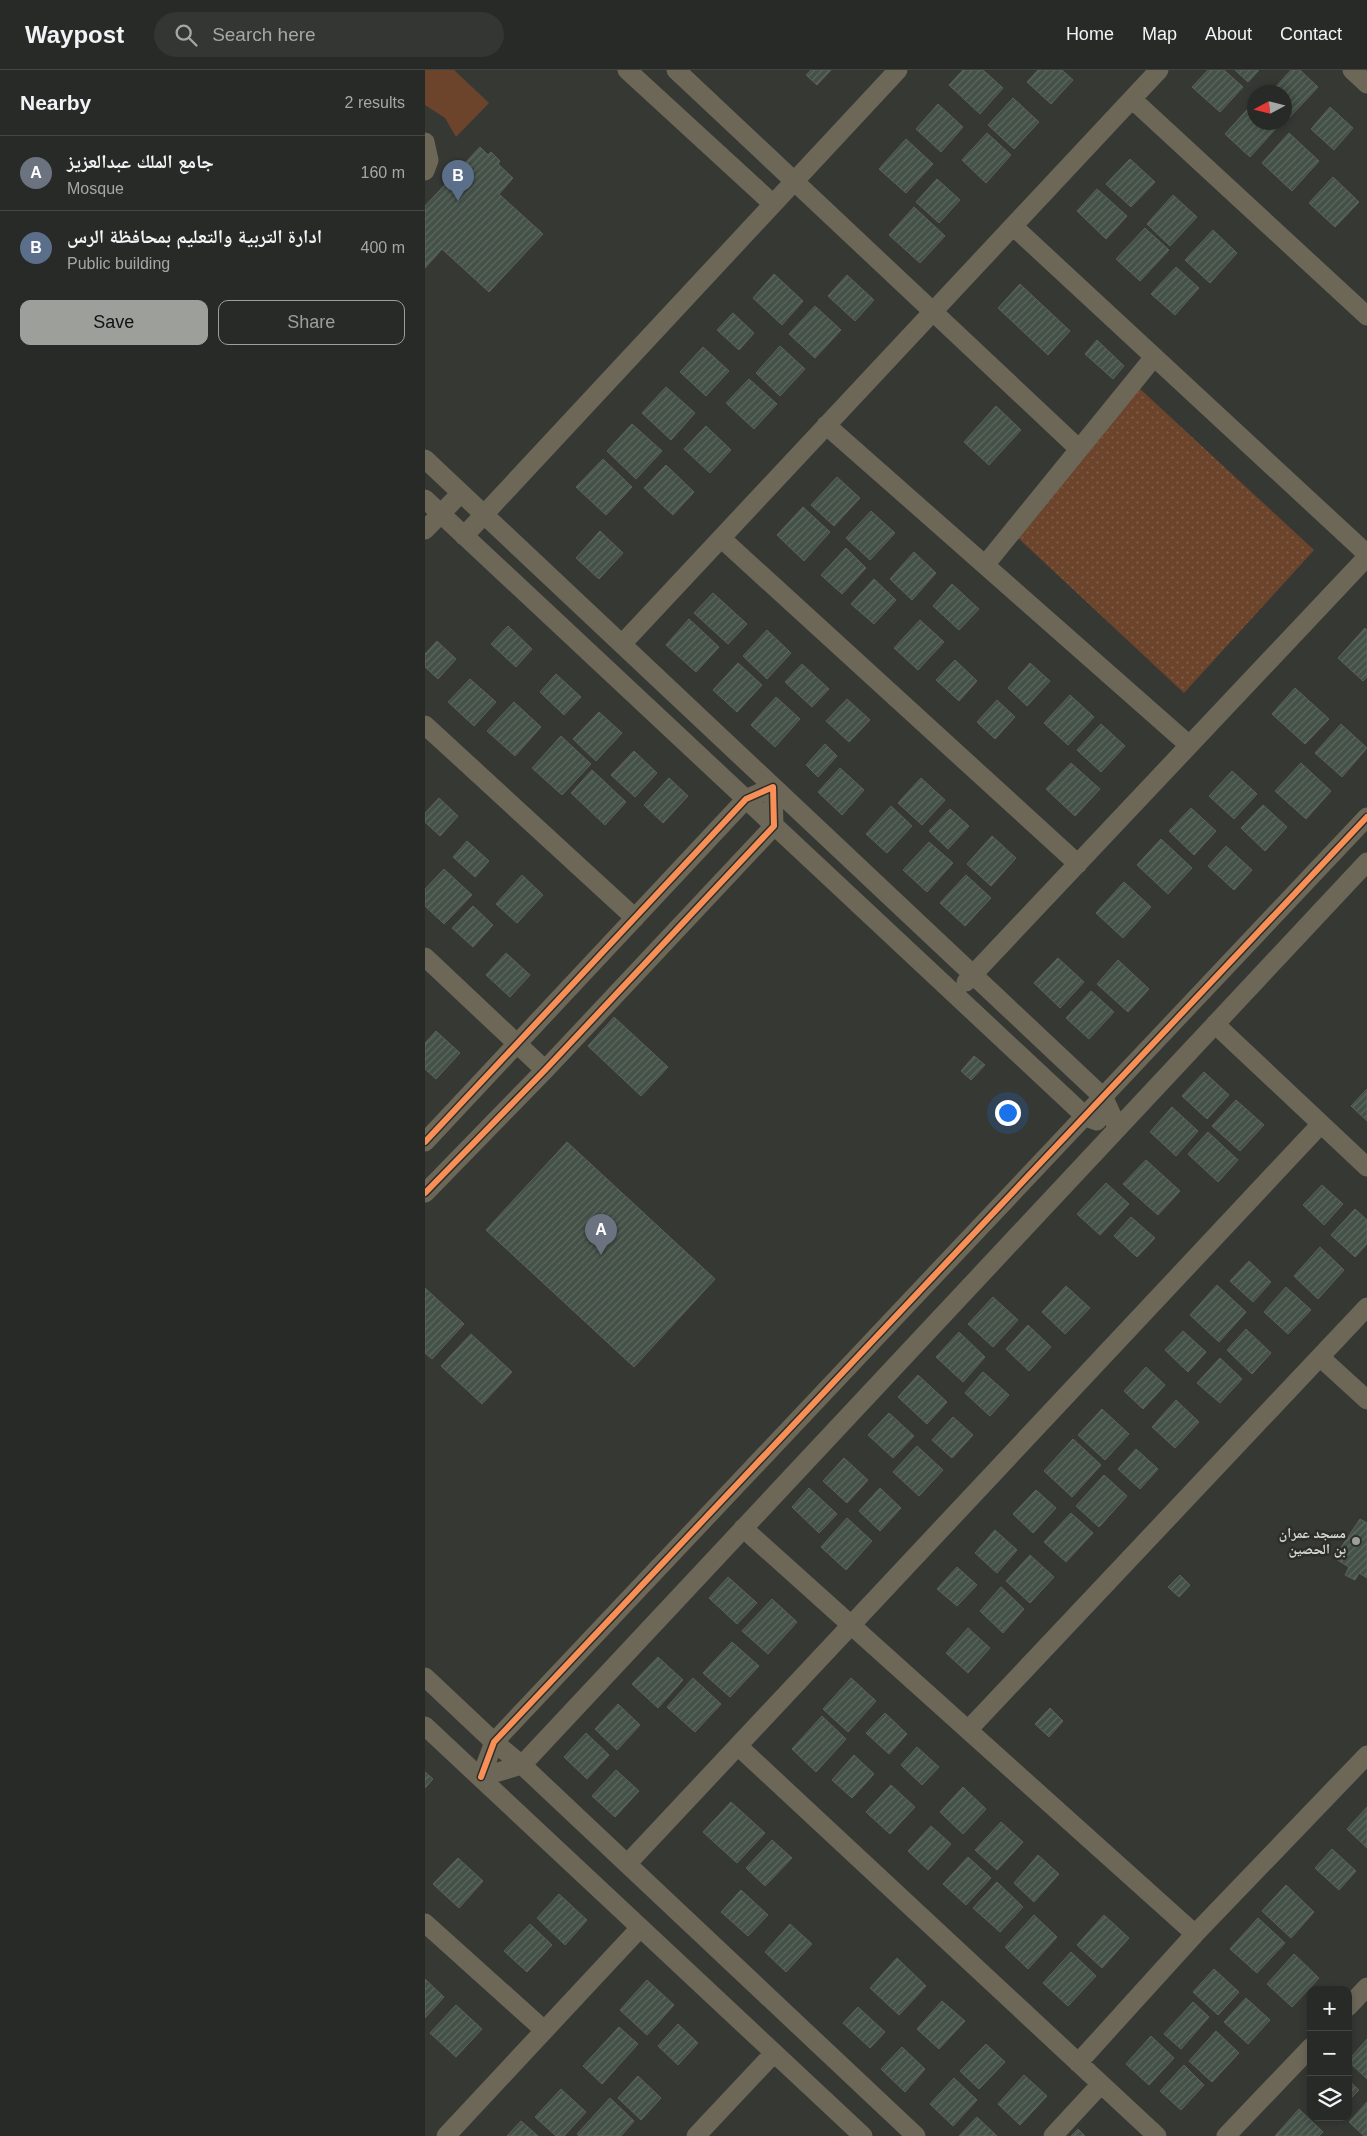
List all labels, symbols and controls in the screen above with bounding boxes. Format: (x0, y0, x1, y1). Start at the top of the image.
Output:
search box (154, 12, 504, 57)
text: Waypost (25, 21, 124, 48)
icon: search (172, 21, 200, 49)
text: Search here (212, 24, 316, 45)
text: Home (1066, 24, 1114, 44)
text: Map (1142, 24, 1177, 44)
text: About (1205, 24, 1252, 44)
text: Contact (1280, 24, 1342, 44)
north arrow (1247, 85, 1292, 130)
text: Nearby (20, 91, 91, 114)
text: 2 results (345, 94, 405, 111)
text: جامع الملك عبدالعزيز (67, 151, 214, 172)
pin: B (442, 160, 474, 201)
text: A (30, 164, 42, 181)
text: 160 m (361, 164, 405, 181)
text: Mosque (67, 180, 124, 197)
text: ادارة التربية والتعليم بمحافظة الرس (67, 226, 322, 247)
text: B (30, 239, 42, 256)
text: 400 m (361, 239, 405, 256)
text: Public building (67, 255, 170, 272)
button: Save (20, 300, 208, 345)
button: Share (218, 300, 405, 345)
your location (995, 1100, 1021, 1126)
pin: A (585, 1214, 617, 1255)
place label: مسجد عمران بن الحصين (1279, 1525, 1346, 1558)
marker: مسجد عمران بن الحصين (1350, 1535, 1362, 1547)
map controls (1307, 1986, 1352, 2121)
button: + (1307, 1986, 1352, 2031)
button: − (1307, 2031, 1352, 2076)
button: layers (1307, 2076, 1352, 2121)

